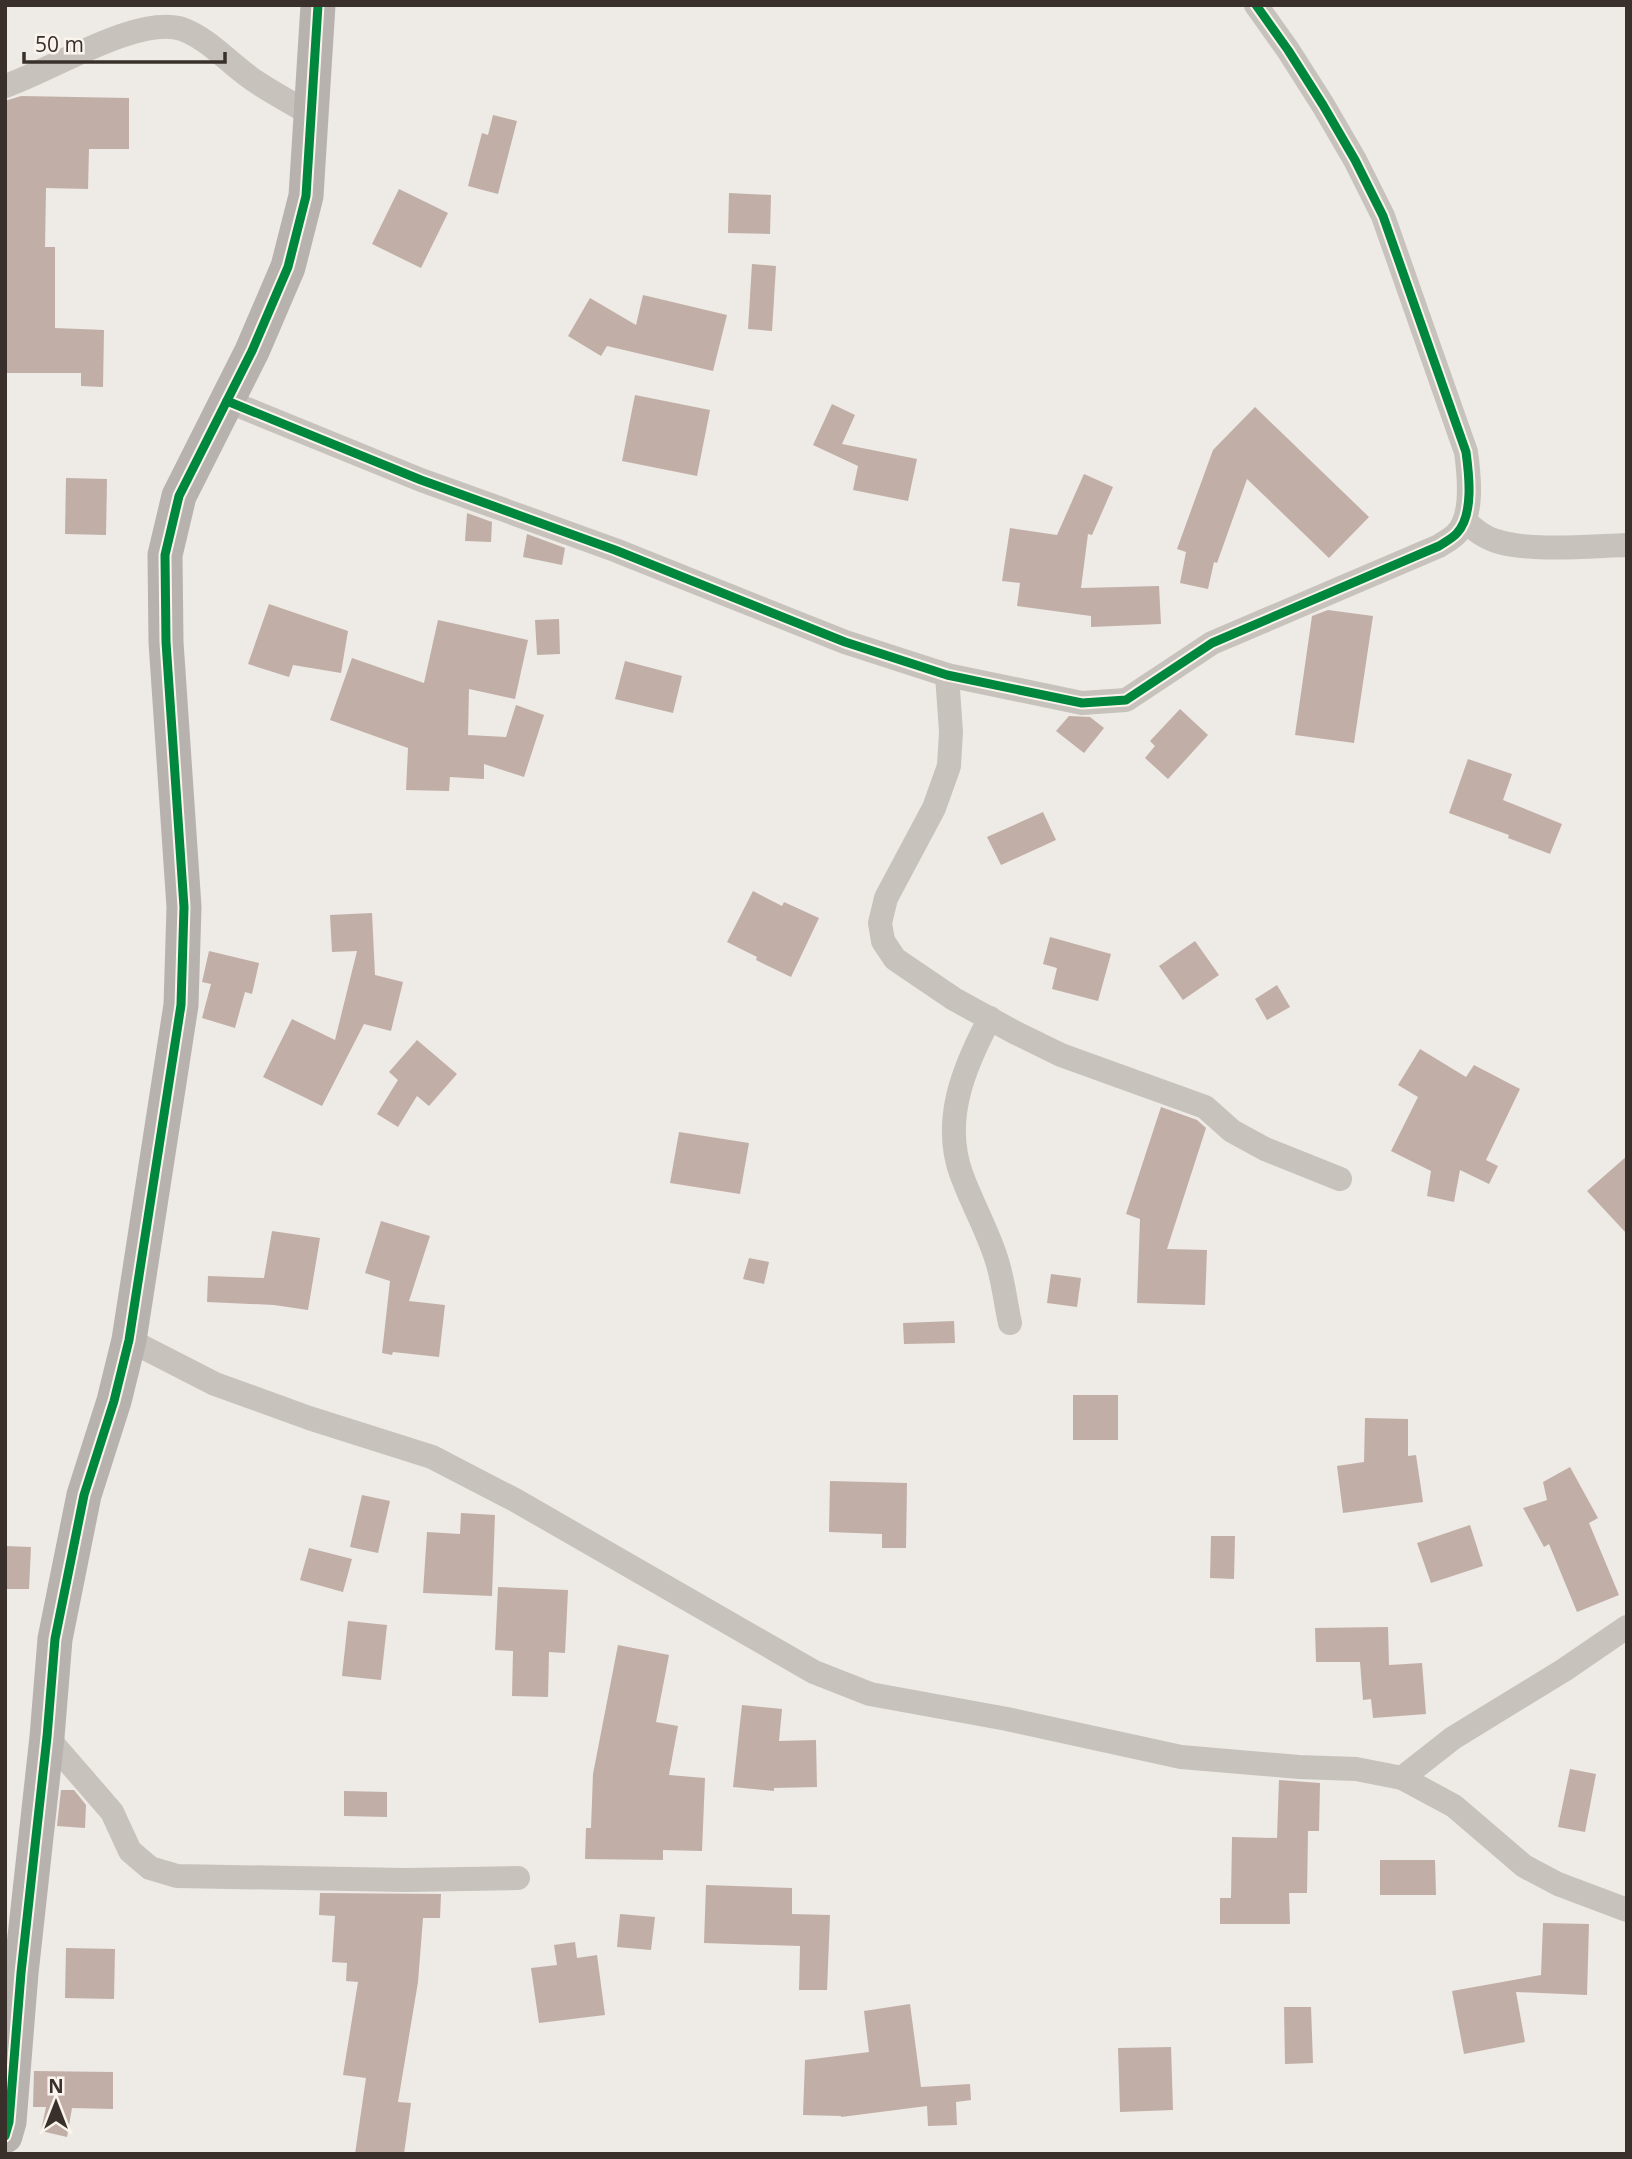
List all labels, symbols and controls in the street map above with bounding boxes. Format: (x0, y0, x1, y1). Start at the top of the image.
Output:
scale bar (24, 21, 226, 65)
text: 50 m (35, 30, 84, 58)
north arrow (21, 2068, 91, 2138)
text: N (48, 2073, 64, 2099)

